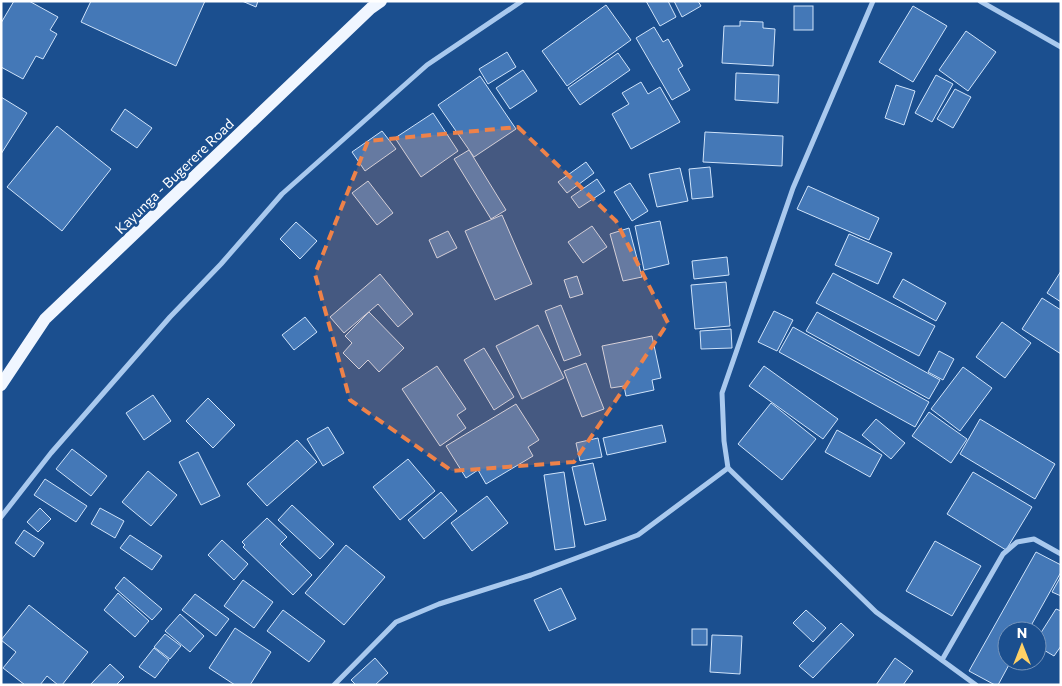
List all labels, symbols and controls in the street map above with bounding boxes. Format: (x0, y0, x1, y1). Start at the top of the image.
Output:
street label: Kayunga - Bugerere Road (111, 115, 237, 237)
north arrow (997, 621, 1047, 671)
text: N (1017, 624, 1027, 641)

